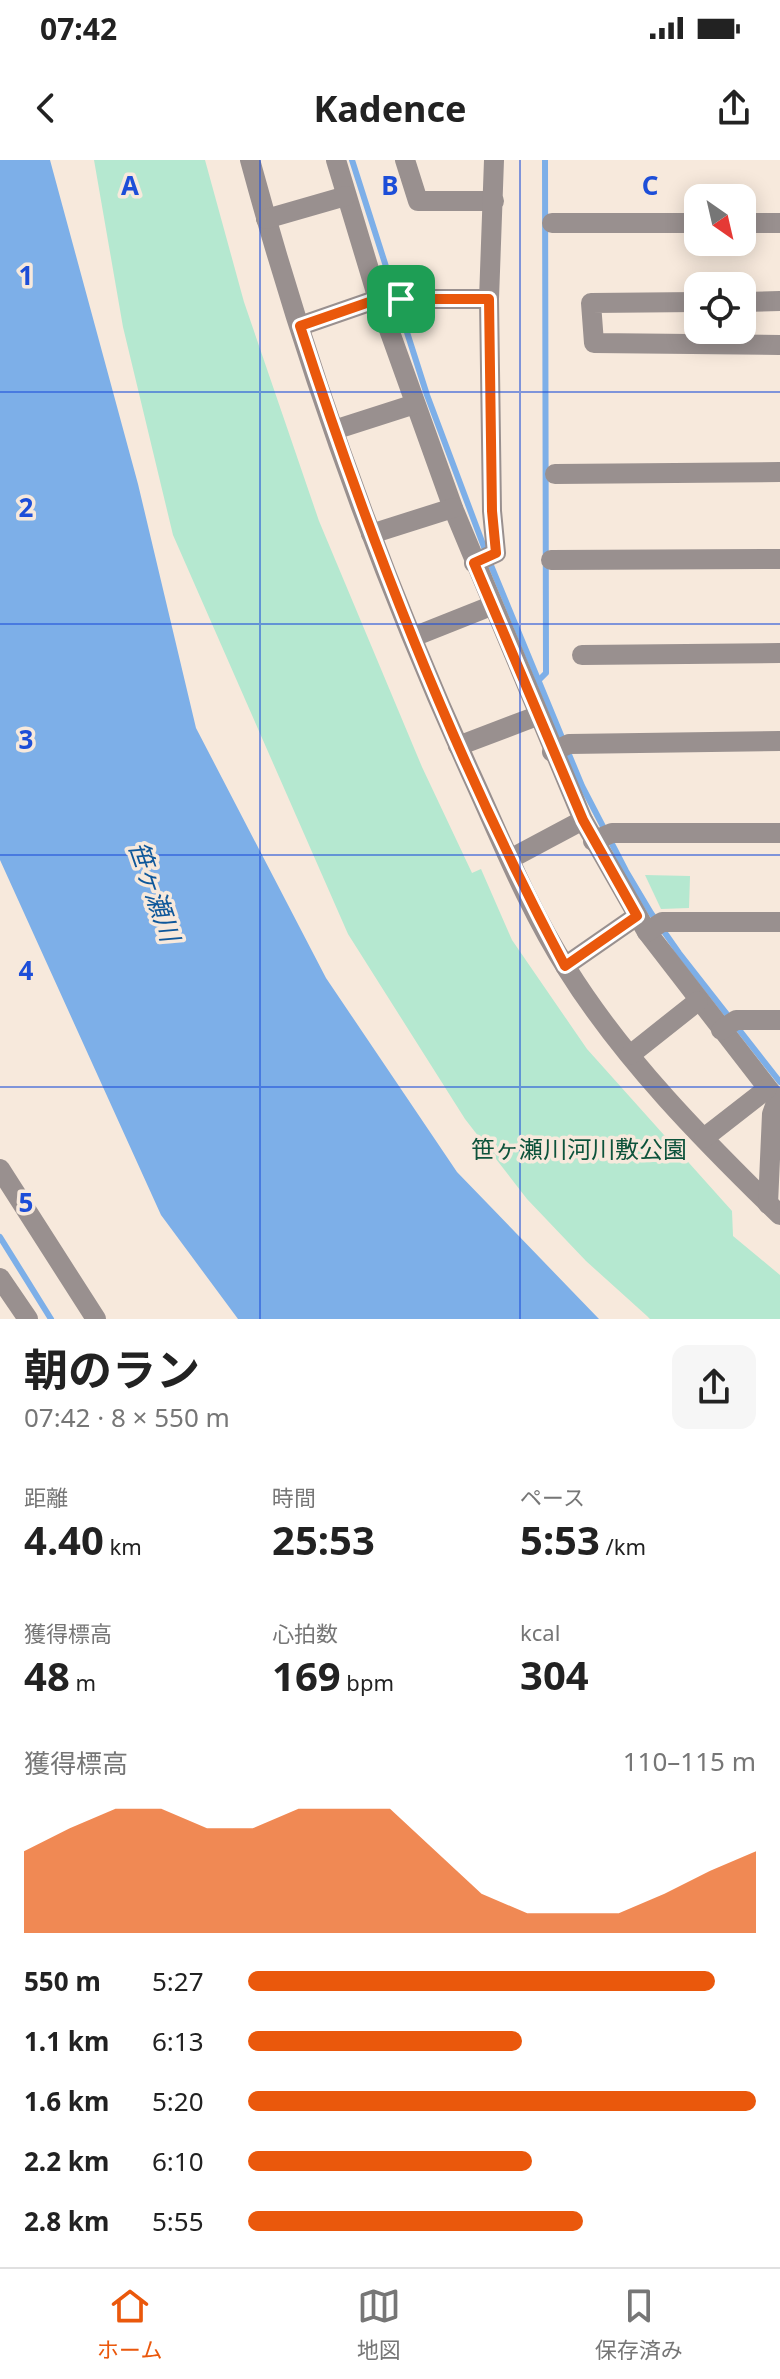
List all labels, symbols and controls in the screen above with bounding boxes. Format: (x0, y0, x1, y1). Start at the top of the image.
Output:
text: 07:42 (40, 8, 117, 49)
text: Kadence (313, 84, 467, 133)
icon: back (24, 86, 68, 130)
icon: share (712, 86, 756, 130)
text: A (121, 167, 139, 203)
text: B (381, 167, 399, 203)
text: C (642, 167, 658, 203)
north arrow (684, 184, 756, 256)
map controls (684, 184, 756, 344)
text: 1 (19, 257, 33, 293)
pin (367, 265, 435, 333)
button: locate (684, 272, 756, 344)
icon: arrive (379, 277, 423, 321)
text: 2 (19, 489, 34, 525)
text: 3 (19, 721, 33, 757)
water label: 笹ヶ瀬川 (121, 836, 190, 949)
text: 4 (19, 952, 34, 988)
park label: 笹ヶ瀬川河川敷公園 (471, 1132, 687, 1165)
text: 5 (19, 1184, 33, 1220)
text: 朝のラン (24, 1339, 200, 1399)
button: share (672, 1345, 756, 1429)
text: 07:42 · 8 × 550 m (24, 1399, 230, 1435)
text: 距離 (24, 1482, 68, 1512)
text: 時間 (272, 1482, 316, 1512)
text: ペース (520, 1482, 585, 1512)
text: 4.40 (24, 1512, 104, 1567)
text: 25:53 (272, 1512, 375, 1567)
text: 5:53 (520, 1512, 600, 1567)
text: km (104, 1531, 142, 1561)
text: /km (600, 1531, 646, 1561)
text: kcal (520, 1617, 560, 1647)
text: 獲得標高 (24, 1618, 112, 1648)
text: 心拍数 (272, 1618, 338, 1648)
text: 304 (520, 1647, 589, 1702)
text: 48 (24, 1648, 70, 1703)
text: 169 (272, 1648, 341, 1703)
text: m (70, 1667, 96, 1697)
text: bpm (341, 1667, 394, 1697)
text: 110–115 m (623, 1743, 756, 1779)
text: 獲得標高 (24, 1745, 128, 1781)
text: 550 m (24, 1963, 101, 1999)
text: 5:27 (152, 1963, 204, 1999)
text: 1.1 km (24, 2023, 109, 2059)
text: 6:13 (152, 2023, 204, 2059)
text: 1.6 km (24, 2083, 109, 2119)
text: 5:20 (152, 2083, 204, 2119)
text: 2.2 km (24, 2143, 109, 2179)
text: 6:10 (152, 2143, 204, 2179)
text: 2.8 km (24, 2203, 109, 2239)
text: 5:55 (152, 2203, 204, 2239)
tab: ホーム (97, 2284, 162, 2364)
tab: 地図 (357, 2284, 401, 2364)
tab: 保存済み (595, 2284, 683, 2364)

